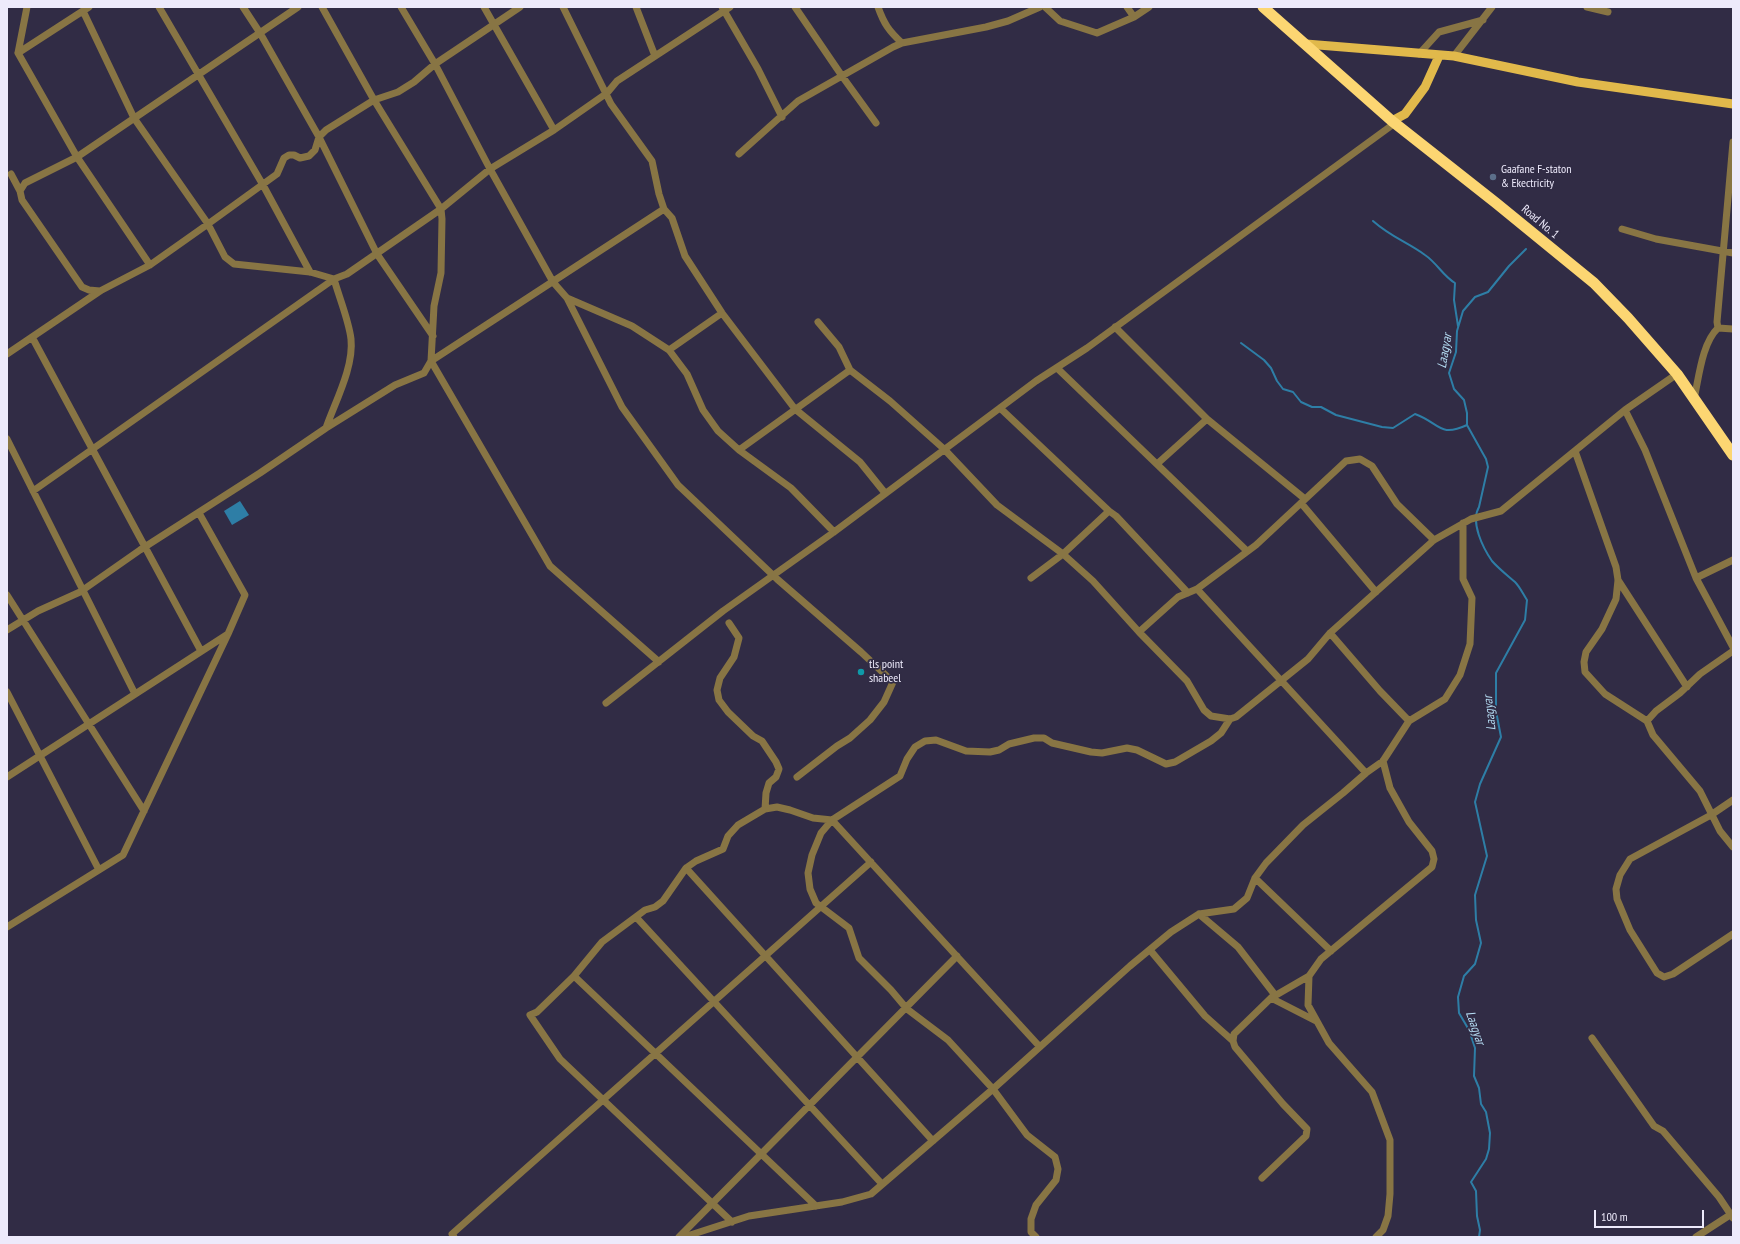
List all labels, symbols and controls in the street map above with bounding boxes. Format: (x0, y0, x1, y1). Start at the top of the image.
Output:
place label: Gaafane F-staton & Ekectricity (1501, 163, 1571, 191)
marker: Gaafane F-staton & Ekectricity (1488, 172, 1498, 182)
street label: Road No. 1 (1518, 202, 1562, 242)
water label: Laagyar (1434, 332, 1456, 370)
place label: tls point shabeel (869, 658, 903, 686)
marker: tls point shabeel (856, 667, 866, 677)
water label: Laagyar (1480, 695, 1500, 731)
water label: Laagyar (1462, 1009, 1488, 1047)
scale bar (1596, 1202, 1706, 1228)
text: 100 m (1601, 1209, 1628, 1224)

